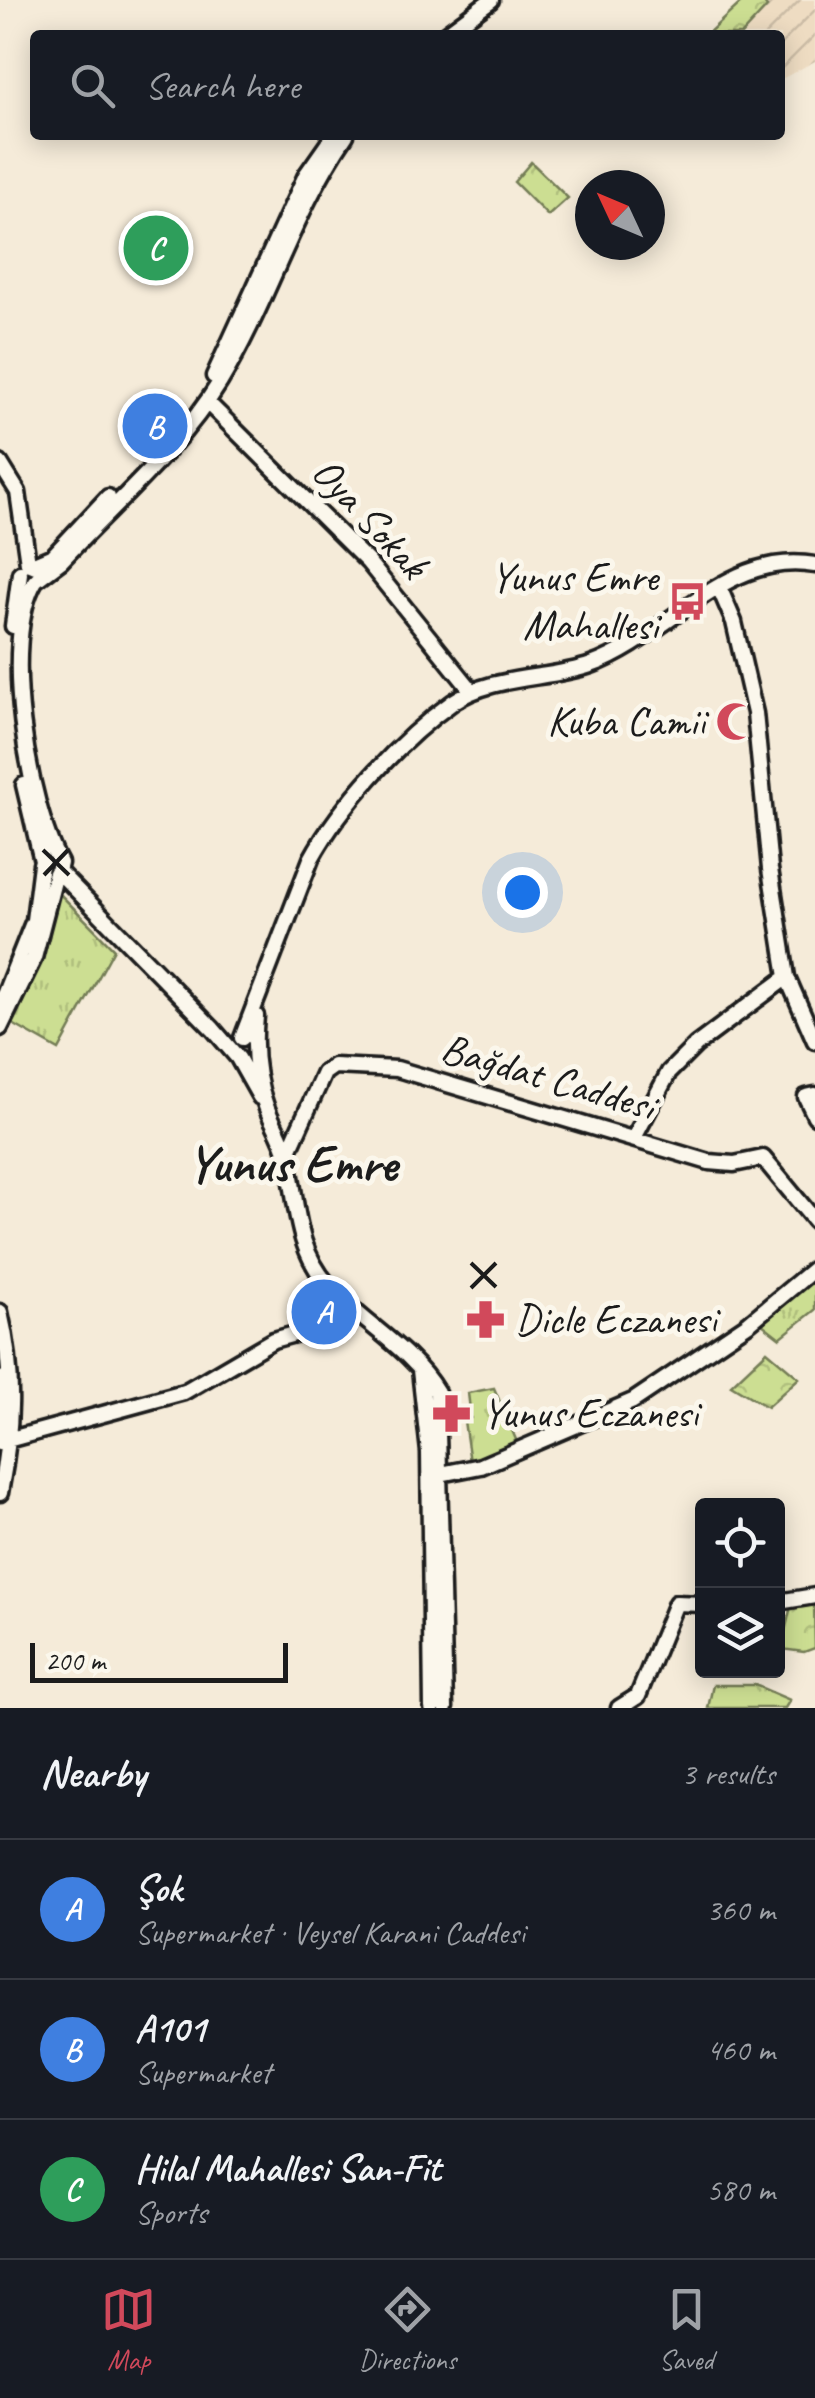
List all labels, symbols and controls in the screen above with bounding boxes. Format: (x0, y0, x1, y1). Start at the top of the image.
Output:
search box (30, 30, 785, 140)
icon: search (65, 58, 120, 113)
text: Search here (145, 62, 300, 109)
north arrow (575, 170, 665, 260)
pin: C (124, 210, 188, 286)
pin: B (122, 388, 188, 464)
street label: Oya Sokak (300, 446, 441, 592)
place label: Yunus Emre Mahallesi (490, 551, 663, 652)
bus stop icon: Yunus Emre Mahallesi (667, 580, 709, 622)
place label: Kuba Camii (547, 695, 710, 748)
mosque icon: Kuba Camii (714, 700, 756, 742)
your location (497, 867, 548, 918)
street label: Bağdat Caddesi (435, 1021, 666, 1134)
district label: Yunus Emre (187, 1131, 400, 1197)
pin: A (292, 1274, 356, 1350)
place label: Dicle Eczanesi (515, 1293, 722, 1346)
pharmacy icon: Dicle Eczanesi (464, 1298, 506, 1340)
place label: Yunus Eczanesi (482, 1387, 703, 1440)
pharmacy icon: Yunus Eczanesi (431, 1392, 473, 1434)
map controls (695, 1498, 785, 1678)
button: locate (695, 1498, 785, 1588)
button: layers (695, 1588, 785, 1678)
scale bar (30, 1638, 288, 1682)
text: 200 m (45, 1643, 105, 1678)
text: Nearby (40, 1747, 146, 1800)
text: 3 results (681, 1753, 775, 1794)
text: Şok (135, 1865, 181, 1912)
text: A (64, 1889, 81, 1930)
text: 360 m (706, 1889, 775, 1930)
text: Supermarket · Veysel Karani Caddesi (135, 1912, 525, 1953)
text: A101 (135, 2005, 206, 2052)
text: B (64, 2029, 81, 2070)
text: 460 m (706, 2029, 775, 2070)
text: Supermarket (135, 2052, 271, 2093)
text: Hilal Mahallesi San-Fit (135, 2145, 441, 2192)
text: C (65, 2169, 80, 2210)
text: 580 m (706, 2169, 775, 2210)
text: Sports (135, 2192, 207, 2233)
tab: Map (101, 2282, 156, 2377)
tab: Directions (359, 2282, 456, 2377)
tab: Saved (659, 2282, 714, 2377)

